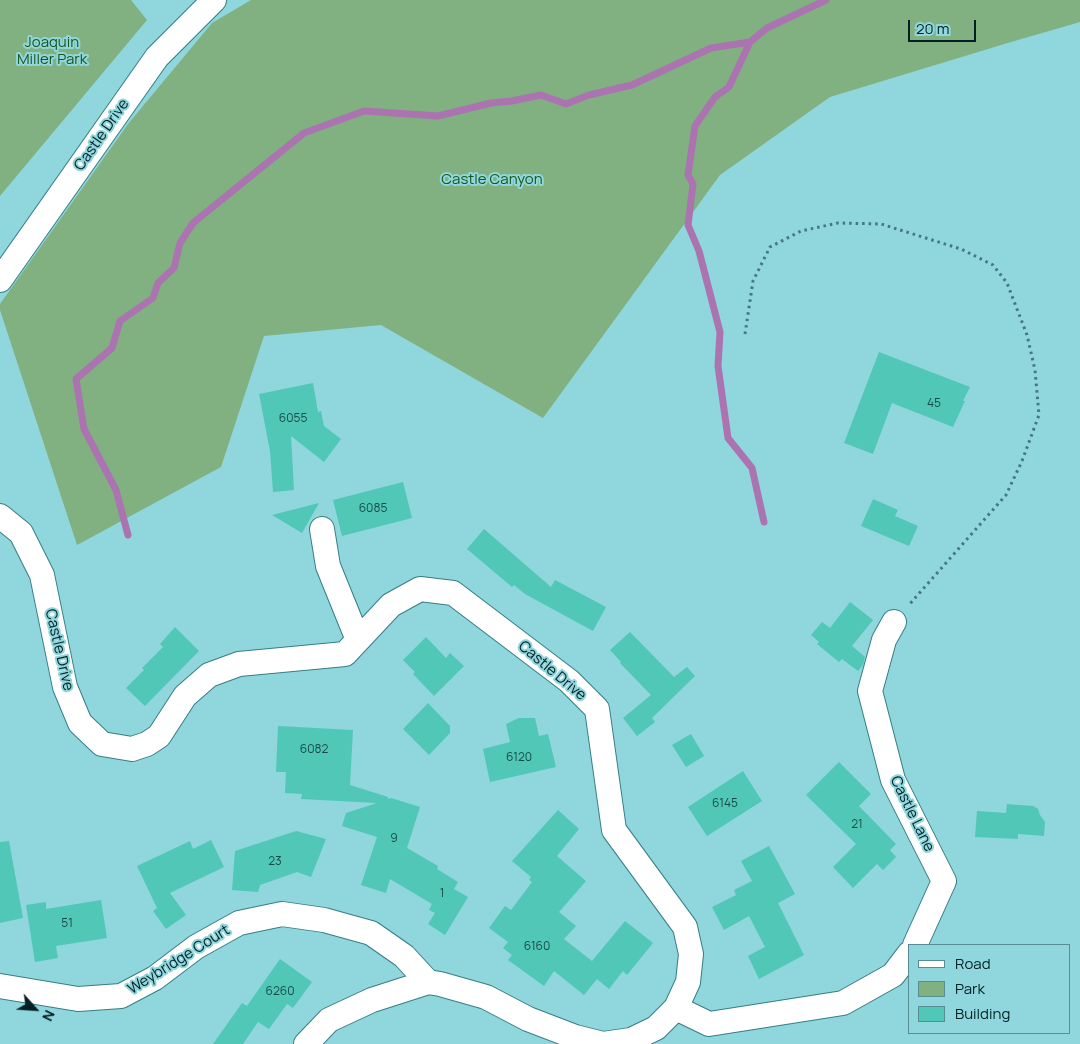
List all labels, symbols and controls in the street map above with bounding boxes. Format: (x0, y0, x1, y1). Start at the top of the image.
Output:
scale bar (910, 10, 978, 42)
text: 20 m (916, 18, 949, 39)
park label: Joaquin Miller Park (17, 34, 87, 69)
street label: Castle Drive (71, 96, 133, 174)
park label: Castle Canyon (441, 171, 543, 189)
house number: 45 (927, 397, 941, 411)
house number: 6055 (279, 412, 307, 426)
house number: 6085 (359, 502, 387, 516)
street label: Castle Drive (41, 607, 77, 693)
street label: Castle Drive (514, 637, 590, 705)
house number: 6082 (300, 743, 328, 757)
house number: 6120 (506, 751, 532, 765)
street label: Castle Lane (886, 773, 938, 855)
house number: 6145 (712, 797, 738, 811)
house number: 21 (851, 818, 863, 832)
house number: 9 (390, 832, 398, 846)
house number: 23 (268, 855, 282, 869)
house number: 1 (440, 887, 444, 901)
house number: 51 (61, 917, 73, 931)
street label: Weybridge Court (125, 921, 233, 999)
house number: 6160 (524, 940, 550, 954)
legend (908, 944, 1070, 1034)
text: Road (955, 953, 991, 974)
text: Park (955, 978, 985, 999)
north arrow (10, 984, 60, 1034)
house number: 6260 (265, 985, 295, 999)
text: Building (955, 1003, 1010, 1024)
text: N (38, 1007, 60, 1024)

